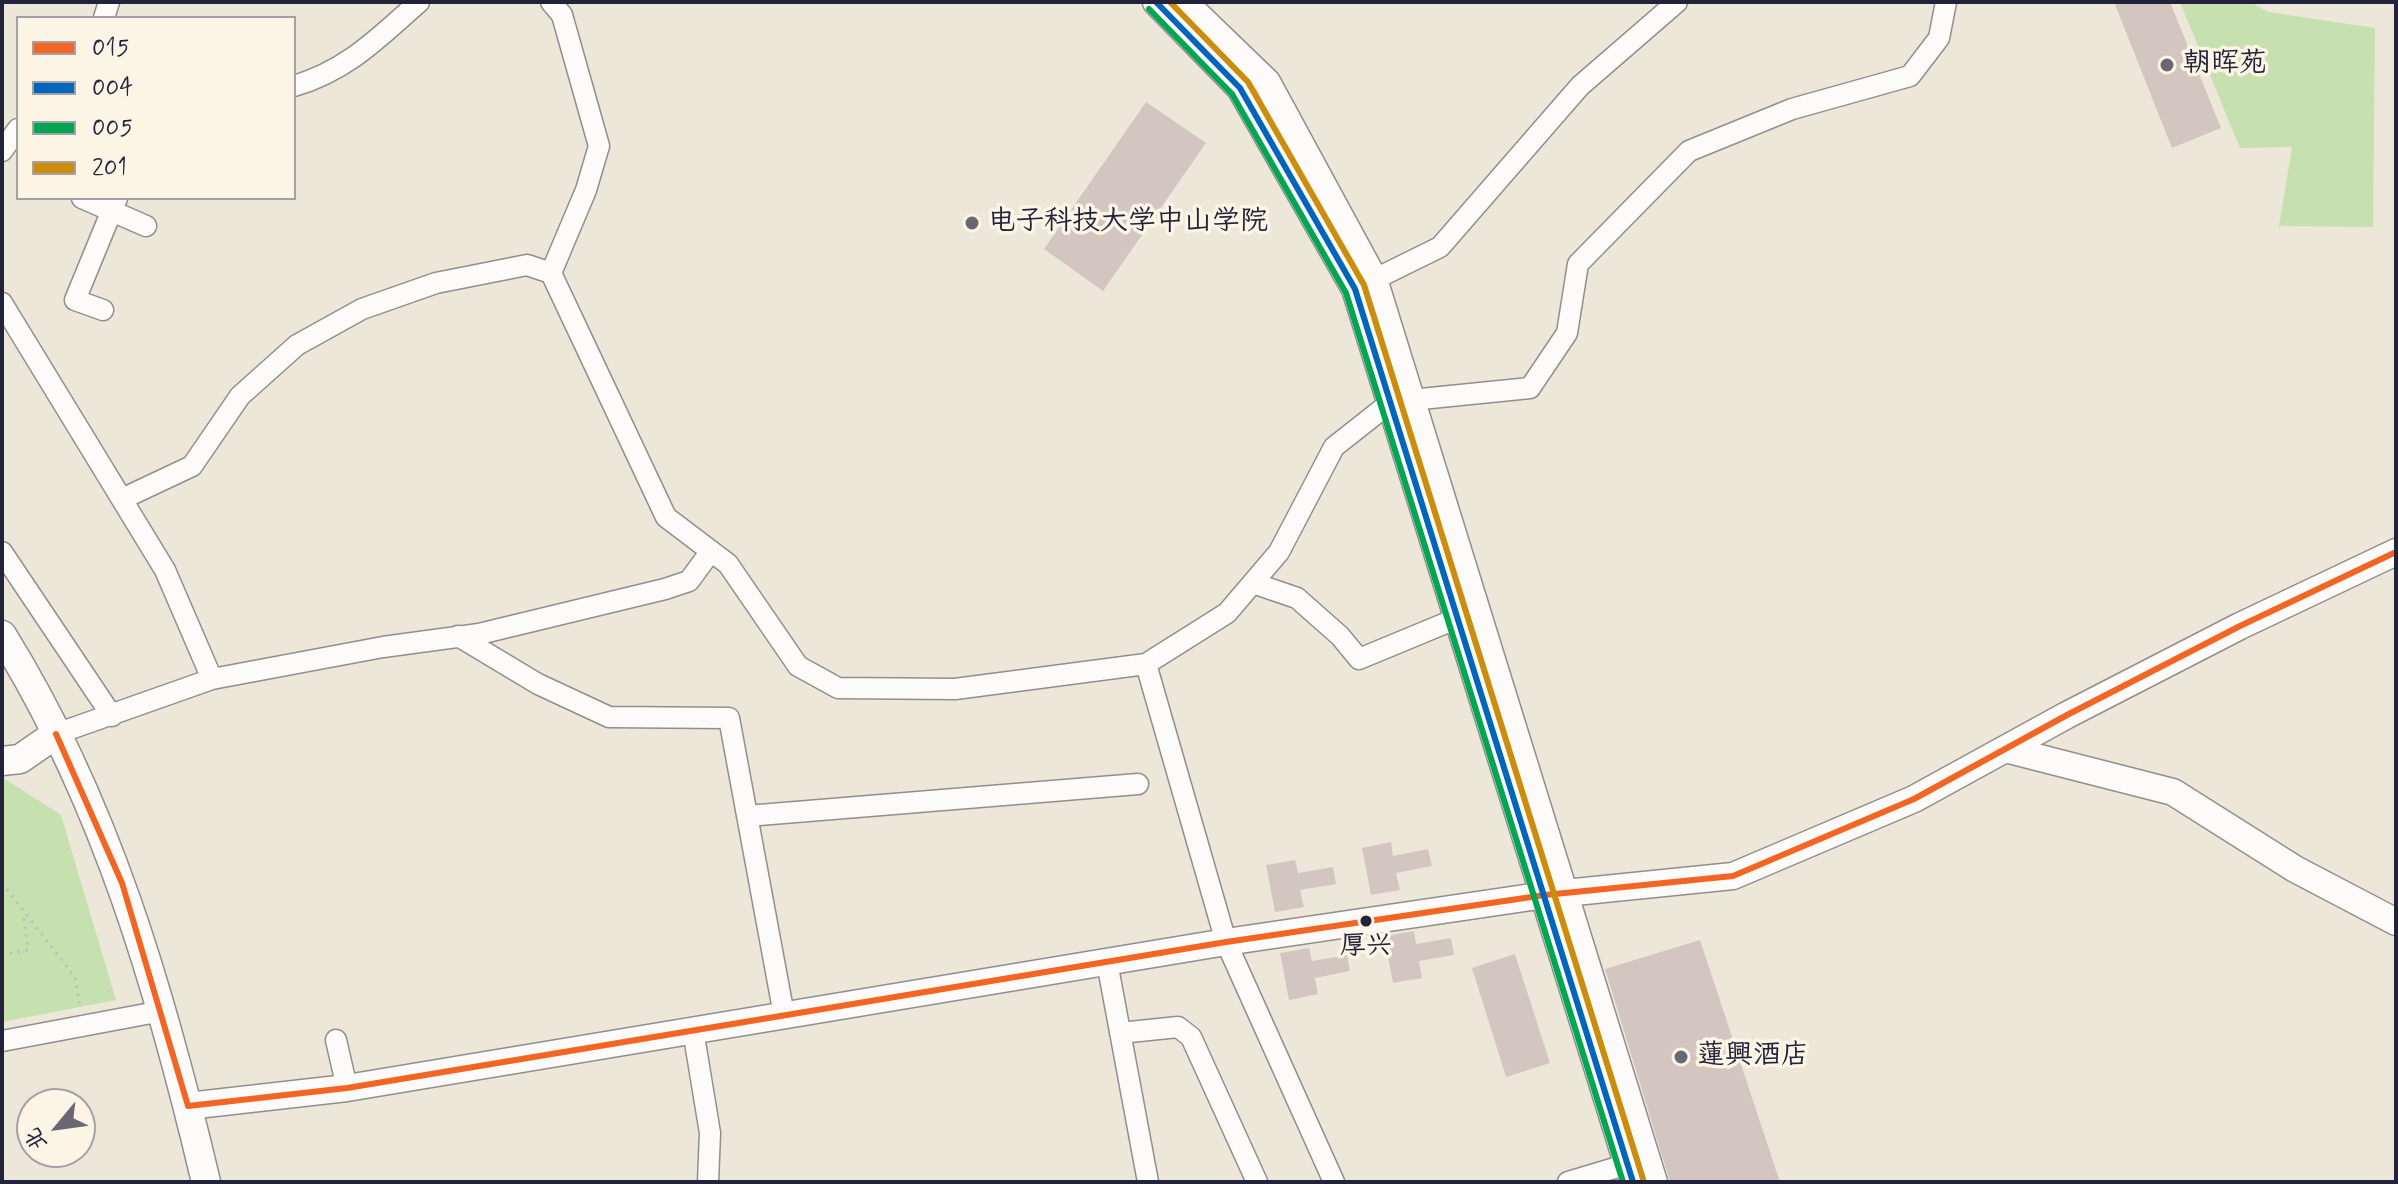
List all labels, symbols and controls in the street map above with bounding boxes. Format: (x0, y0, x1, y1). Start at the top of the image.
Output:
legend (16, 16, 296, 200)
text: 015 (92, 33, 129, 64)
place label: 朝晖苑 (2183, 48, 2267, 82)
marker: 朝晖苑 (2158, 56, 2176, 74)
text: 004 (92, 73, 133, 104)
text: 005 (92, 113, 133, 144)
text: 201 (92, 153, 127, 184)
place label: 电子科技大学中山学院 (988, 206, 1268, 240)
marker: 电子科技大学中山学院 (963, 214, 981, 232)
marker: 厚兴 (1358, 913, 1374, 929)
place label: 厚兴 (1340, 932, 1392, 964)
place label: 蓮興酒店 (1697, 1040, 1809, 1074)
marker: 蓮興酒店 (1672, 1048, 1690, 1066)
north arrow (16, 1088, 96, 1168)
text: 北 (19, 1122, 54, 1155)

